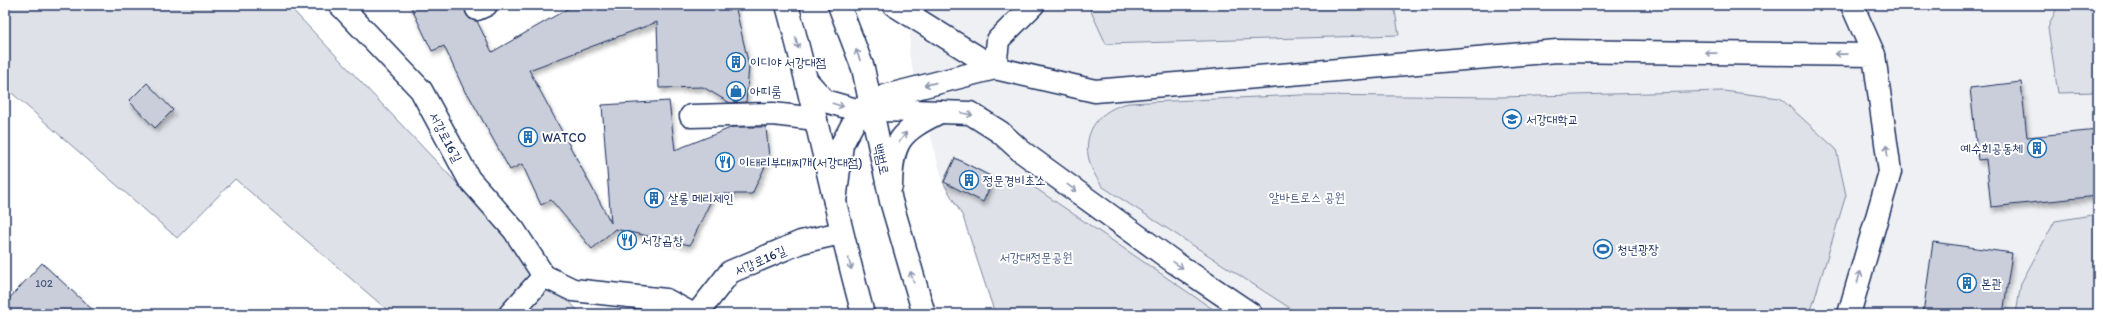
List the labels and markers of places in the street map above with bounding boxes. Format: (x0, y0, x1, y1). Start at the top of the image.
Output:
building icon: 이디야 서강대점 (725, 51, 747, 73)
place label: 이디야 서강대점 (750, 55, 826, 70)
shop icon: 아띠룸 (725, 80, 747, 102)
place label: 아띠룸 (750, 84, 781, 99)
school or university icon: 서강대학교 (1501, 108, 1523, 130)
place label: 서강대학교 (1526, 112, 1578, 127)
building icon: WATCO (517, 126, 539, 148)
place label: WATCO (542, 130, 586, 145)
building icon: 예수회공동체 (2026, 137, 2048, 159)
place label: 예수회공동체 (1960, 141, 2023, 156)
restaurant icon: 이태리부대찌개(서강대점) (714, 151, 736, 173)
place label: 이태리부대찌개(서강대점) (739, 155, 863, 170)
building icon: 정문경비초소 (958, 169, 980, 191)
place label: 정문경비초소 (983, 173, 1046, 188)
building icon: 살롱 메리제인 (643, 187, 665, 209)
place label: 살롱 메리제인 (668, 191, 734, 206)
restaurant icon: 서강곱창 (616, 229, 638, 251)
place label: 서강곱창 (641, 233, 683, 248)
sports icon: 청년광장 (1592, 238, 1614, 260)
place label: 청년광장 (1617, 242, 1659, 257)
building icon: 본관 (1956, 272, 1978, 294)
place label: 본관 (1981, 276, 2002, 291)

